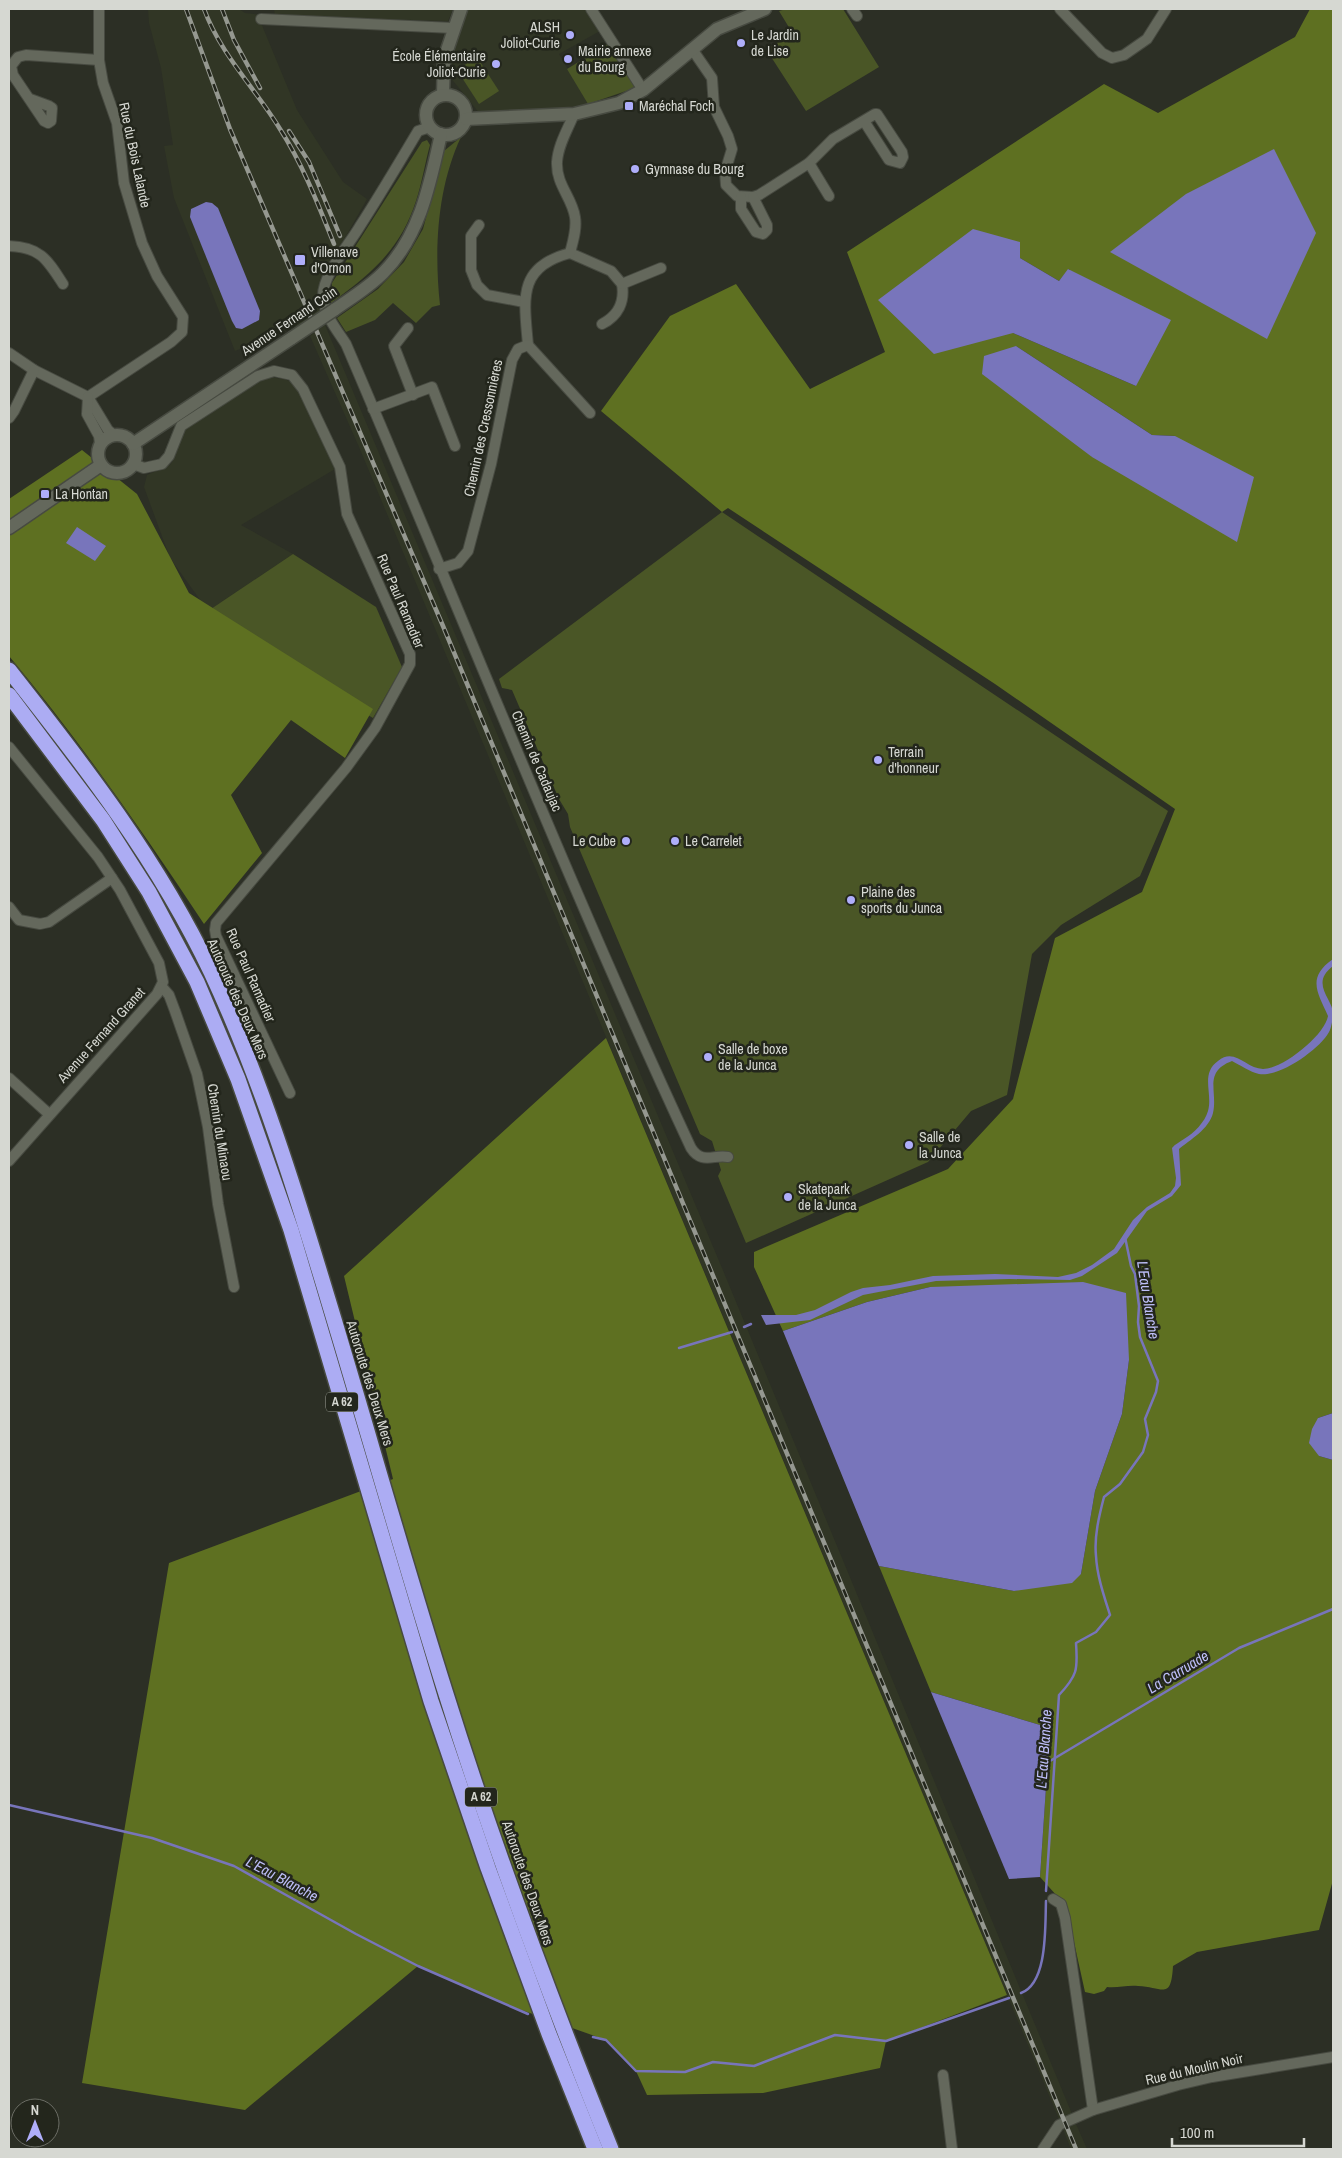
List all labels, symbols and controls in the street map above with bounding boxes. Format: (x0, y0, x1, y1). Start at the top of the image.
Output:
place label: ALSH Joliot-Curie (501, 18, 560, 52)
place label: Le Jardin de Lise (751, 26, 799, 60)
marker: ALSH Joliot-Curie (564, 29, 576, 41)
marker: Le Jardin de Lise (735, 37, 747, 49)
place label: Mairie annexe du Bourg (578, 42, 651, 76)
place label: École Élémentaire Joliot-Curie (392, 47, 486, 81)
marker: Mairie annexe du Bourg (562, 53, 574, 65)
marker: École Élémentaire Joliot-Curie (490, 58, 502, 70)
place label: Maréchal Foch (639, 97, 714, 115)
marker: Maréchal Foch (623, 100, 635, 112)
street label: Rue du Bois Lalande (115, 101, 155, 209)
place label: Gymnase du Bourg (645, 160, 745, 178)
marker: Gymnase du Bourg (629, 163, 641, 175)
place label: Villenave d'Ornon (311, 243, 358, 277)
marker: Villenave d'Ornon (293, 253, 307, 267)
street label: Avenue Fernand Coin (237, 282, 340, 360)
street label: Chemin des Cressonnières (460, 358, 506, 498)
place label: La Hontan (55, 485, 108, 503)
marker: La Hontan (39, 488, 51, 500)
street label: Rue Paul Ramadier (373, 551, 429, 651)
street label: Chemin de Cadaujac (508, 708, 566, 814)
place label: Terrain d'honneur (888, 743, 939, 777)
marker: Terrain d'honneur (872, 754, 884, 766)
place label: Le Cube (573, 832, 616, 850)
place label: Le Carrelet (685, 832, 742, 850)
marker: Le Cube (620, 835, 632, 847)
marker: Le Carrelet (669, 835, 681, 847)
place label: Plaine des sports du Junca (861, 883, 943, 917)
marker: Plaine des sports du Junca (845, 894, 857, 906)
street label: Rue Paul Ramadier (222, 925, 280, 1025)
street label: Autoroute des Deux Mers (203, 935, 273, 1062)
street label: Avenue Fernand Granet (53, 983, 149, 1087)
place label: Salle de boxe de la Junca (718, 1040, 788, 1074)
marker: Salle de boxe de la Junca (702, 1051, 714, 1063)
street label: Chemin du Minaou (203, 1082, 237, 1182)
place label: Salle de la Junca (919, 1128, 962, 1162)
marker: Salle de la Junca (903, 1139, 915, 1151)
place label: Skatepark de la Junca (798, 1180, 857, 1214)
marker: Skatepark de la Junca (782, 1191, 794, 1203)
water label: L'Eau Blanche (1132, 1259, 1165, 1341)
street label: Autoroute des Deux Mers (342, 1317, 398, 1448)
road number: A 62 (326, 1392, 358, 1411)
water label: La Carruade (1143, 1645, 1213, 1698)
water label: L'Eau Blanche (1030, 1709, 1057, 1789)
road number: A 62 (465, 1788, 497, 1806)
street label: Autoroute des Deux Mers (498, 1818, 558, 1948)
water label: L'Eau Blanche (242, 1851, 322, 1906)
street label: Rue du Moulin Noir (1143, 2049, 1245, 2089)
north arrow (10, 2098, 60, 2148)
text: N (31, 2101, 39, 2119)
scale bar (1172, 2116, 1304, 2148)
text: 100 m (1180, 2122, 1214, 2143)

